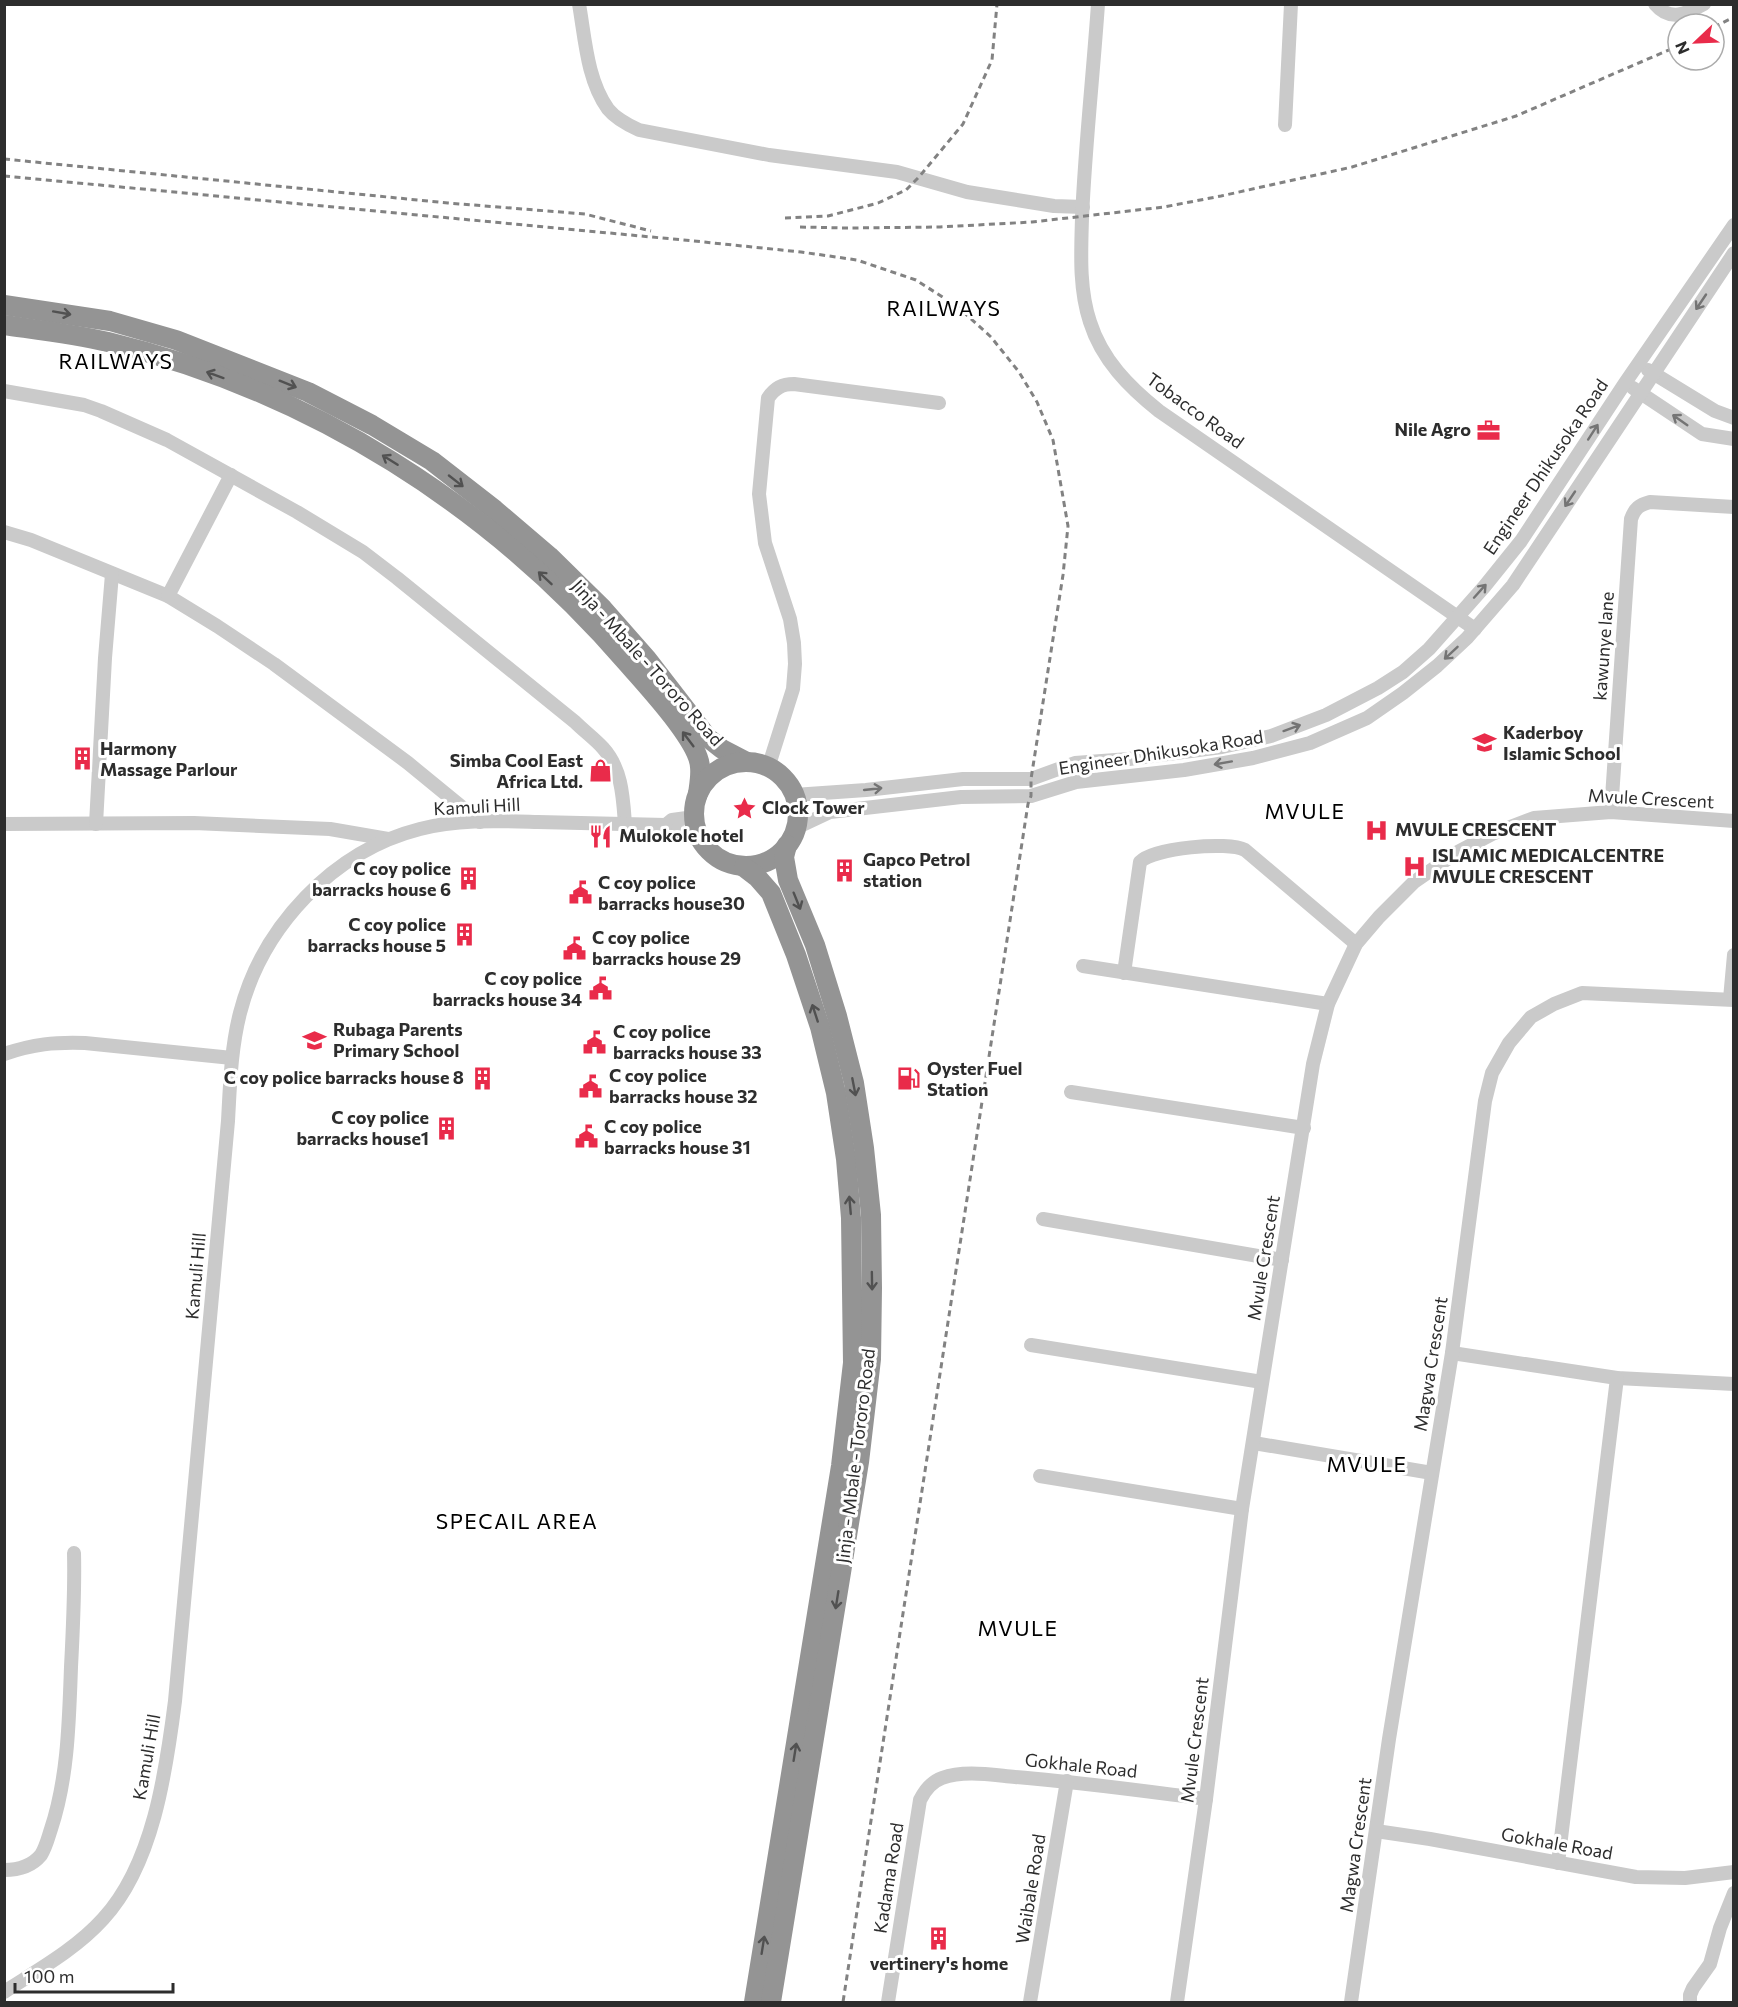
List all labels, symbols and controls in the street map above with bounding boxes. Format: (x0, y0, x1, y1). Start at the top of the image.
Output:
north arrow (1666, 12, 1726, 72)
text: N (1671, 39, 1693, 57)
one-way arrow (1695, 293, 1707, 310)
district label: RAILWAYS (887, 295, 1001, 320)
one-way arrow (52, 307, 72, 318)
district label: RAILWAYS (59, 348, 173, 373)
street label: Tobacco Road (1143, 367, 1249, 453)
one-way arrow (206, 369, 225, 380)
street label: Engineer Dhikusoka Road (1478, 375, 1612, 558)
one-way arrow (278, 379, 296, 390)
one-way arrow (1672, 414, 1688, 426)
office icon: Nile Agro (1476, 417, 1502, 443)
place label: Nile Agro (1394, 418, 1471, 440)
one-way arrow (1587, 424, 1599, 441)
one-way arrow (382, 454, 399, 466)
one-way arrow (448, 474, 464, 487)
one-way arrow (1563, 491, 1576, 508)
one-way arrow (538, 571, 553, 585)
street label: Jinja - Mbale - Tororo Road (567, 575, 728, 750)
one-way arrow (1473, 584, 1487, 599)
street label: kawunye lane (1588, 591, 1618, 701)
one-way arrow (1443, 646, 1458, 660)
one-way arrow (1282, 721, 1301, 732)
place label: Kaderboy Islamic School (1503, 721, 1621, 764)
street label: Engineer Dhikusoka Road (1057, 725, 1265, 779)
school or university icon: Kaderboy Islamic School (1472, 730, 1498, 756)
one-way arrow (682, 731, 695, 747)
place label: Harmony Massage Parlour (100, 737, 238, 780)
building icon: Harmony Massage Parlour (69, 746, 95, 772)
place label: Simba Cool East Africa Ltd. (450, 749, 583, 792)
shop icon: Simba Cool East Africa Ltd. (588, 758, 614, 784)
one-way arrow (1213, 758, 1233, 769)
one-way arrow (862, 784, 882, 795)
street label: Mvule Crescent (1587, 784, 1715, 812)
street label: Kamuli Hill (433, 793, 521, 819)
place icon: Clock Tower (731, 795, 757, 821)
place label: Clock Tower (762, 796, 865, 818)
district label: MVULE (1265, 798, 1345, 823)
hospital icon: MVULE CRESCENT (1364, 817, 1390, 843)
place label: MVULE CRESCENT (1395, 818, 1557, 840)
restaurant icon: Mulokole hotel (588, 823, 614, 849)
place label: Mulokole hotel (619, 824, 744, 846)
place label: ISLAMIC MEDICALCENTRE MVULE CRESCENT (1432, 844, 1664, 887)
place label: Gapco Petrol station (863, 848, 970, 891)
hospital icon: ISLAMIC MEDICALCENTRE MVULE CRESCENT (1401, 853, 1427, 879)
place label: C coy police barracks house 6 (312, 857, 451, 900)
building icon: Gapco Petrol station (832, 857, 858, 883)
building icon: C coy police barracks house 6 (456, 866, 482, 892)
place label: C coy police barracks house30 (598, 871, 745, 914)
public building icon: C coy police barracks house30 (567, 880, 593, 906)
one-way arrow (792, 892, 803, 910)
place label: C coy police barracks house 5 (308, 913, 446, 956)
building icon: C coy police barracks house 5 (451, 922, 477, 948)
place label: C coy police barracks house 29 (592, 926, 741, 969)
public building icon: C coy police barracks house 29 (561, 935, 587, 961)
place label: C coy police barracks house 34 (433, 967, 582, 1010)
public building icon: C coy police barracks house 34 (587, 976, 613, 1002)
one-way arrow (809, 1004, 820, 1023)
place label: Rubaga Parents Primary School (333, 1018, 463, 1061)
place label: C coy police barracks house 33 (613, 1020, 762, 1063)
school or university icon: Rubaga Parents Primary School (302, 1027, 328, 1053)
public building icon: C coy police barracks house 33 (582, 1029, 608, 1055)
place label: Oyster Fuel Station (927, 1057, 1022, 1100)
place label: C coy police barracks house 32 (609, 1064, 758, 1107)
building icon: C coy police barracks house 8 (469, 1065, 495, 1091)
place label: C coy police barracks house 8 (224, 1066, 464, 1088)
fuel station icon: Oyster Fuel Station (896, 1066, 922, 1092)
public building icon: C coy police barracks house 32 (578, 1073, 604, 1099)
one-way arrow (849, 1077, 860, 1097)
place label: C coy police barracks house1 (296, 1106, 429, 1149)
building icon: C coy police barracks house1 (434, 1115, 460, 1141)
place label: C coy police barracks house 31 (604, 1115, 751, 1158)
public building icon: C coy police barracks house 31 (573, 1124, 599, 1150)
street label: Mvule Crescent (1242, 1194, 1284, 1322)
one-way arrow (844, 1195, 855, 1215)
street label: Kamuli Hill (180, 1232, 210, 1320)
one-way arrow (866, 1271, 878, 1291)
street label: Magwa Crescent (1408, 1295, 1452, 1433)
street label: Jinja - Mbale - Tororo Road (831, 1347, 879, 1565)
district label: MVULE (1327, 1451, 1407, 1476)
district label: SPECAIL AREA (436, 1508, 598, 1533)
one-way arrow (831, 1589, 842, 1609)
district label: MVULE (978, 1615, 1058, 1640)
street label: Mvule Crescent (1175, 1676, 1213, 1804)
street label: Kamuli Hill (128, 1712, 164, 1802)
one-way arrow (789, 1743, 800, 1763)
street label: Gokhale Road (1024, 1748, 1138, 1782)
street label: Magwa Crescent (1335, 1776, 1375, 1914)
street label: Kadama Road (868, 1821, 908, 1935)
street label: Gokhale Road (1500, 1822, 1615, 1864)
street label: Waibale Road (1010, 1832, 1050, 1945)
building icon: vertinery's home (926, 1925, 952, 1951)
one-way arrow (758, 1935, 769, 1955)
place label: vertinery's home (870, 1952, 1008, 1974)
scale bar (15, 1956, 172, 1994)
text: 100 m (24, 1965, 74, 1987)

